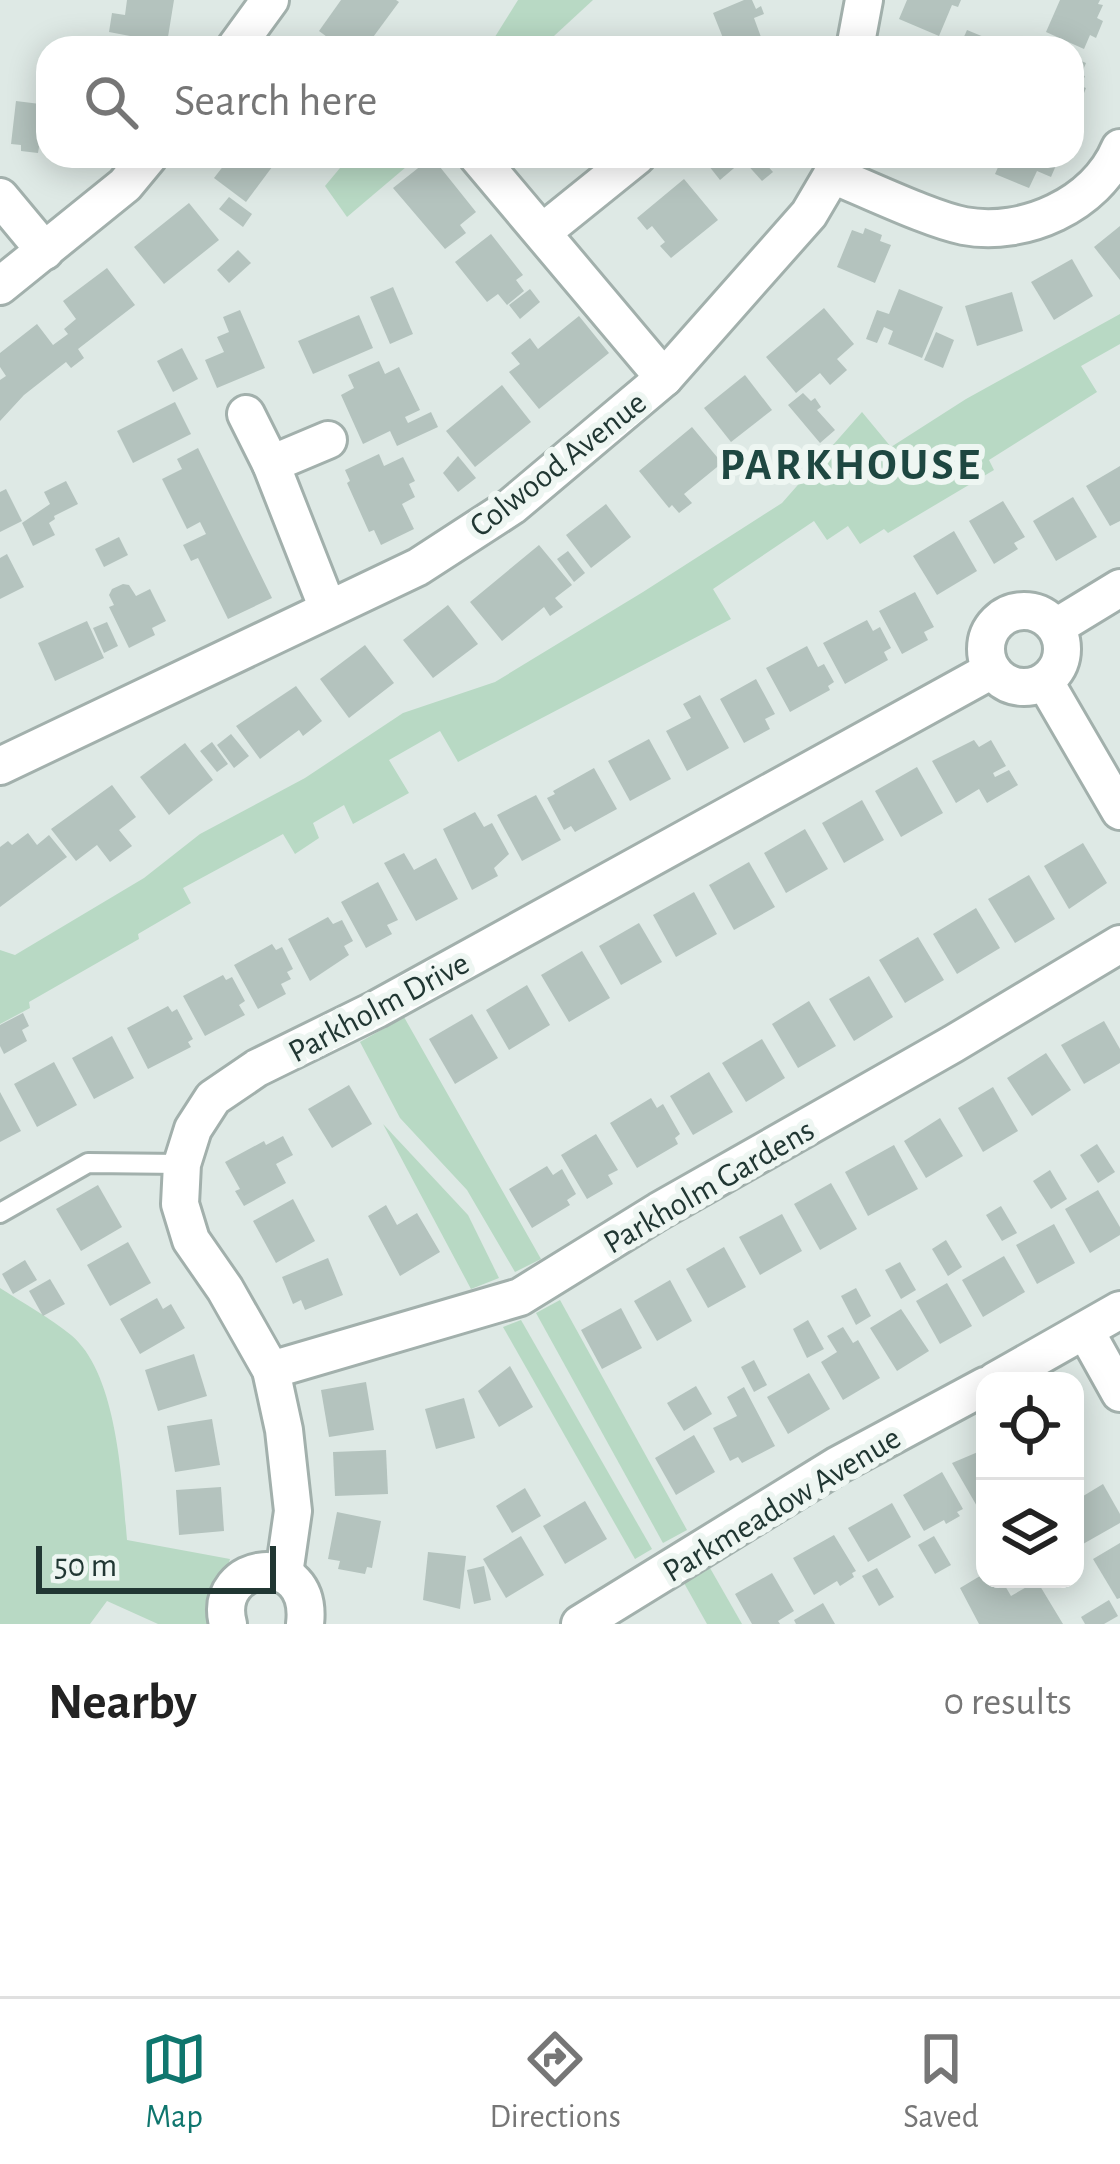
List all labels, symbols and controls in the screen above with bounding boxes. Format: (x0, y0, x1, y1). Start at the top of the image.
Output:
search box (36, 36, 1084, 168)
icon: search (78, 69, 144, 135)
text: Search here (174, 79, 377, 124)
street label: Colwood Avenue (464, 386, 653, 544)
district label: PARKHOUSE (719, 443, 983, 488)
street label: Parkholm Drive (284, 947, 475, 1069)
street label: Parkholm Gardens (598, 1114, 820, 1261)
map controls (976, 1372, 1084, 1588)
button: locate (976, 1372, 1084, 1480)
street label: Parkmeadow Avenue (658, 1421, 907, 1589)
button: layers (976, 1480, 1084, 1588)
scale bar (36, 1540, 276, 1593)
text: 50 m (54, 1550, 117, 1583)
text: Nearby (48, 1677, 197, 1728)
text: 0 results (944, 1683, 1072, 1722)
tab: Map (141, 2026, 207, 2138)
tab: Directions (489, 2026, 621, 2138)
tab: Saved (903, 2026, 979, 2138)

